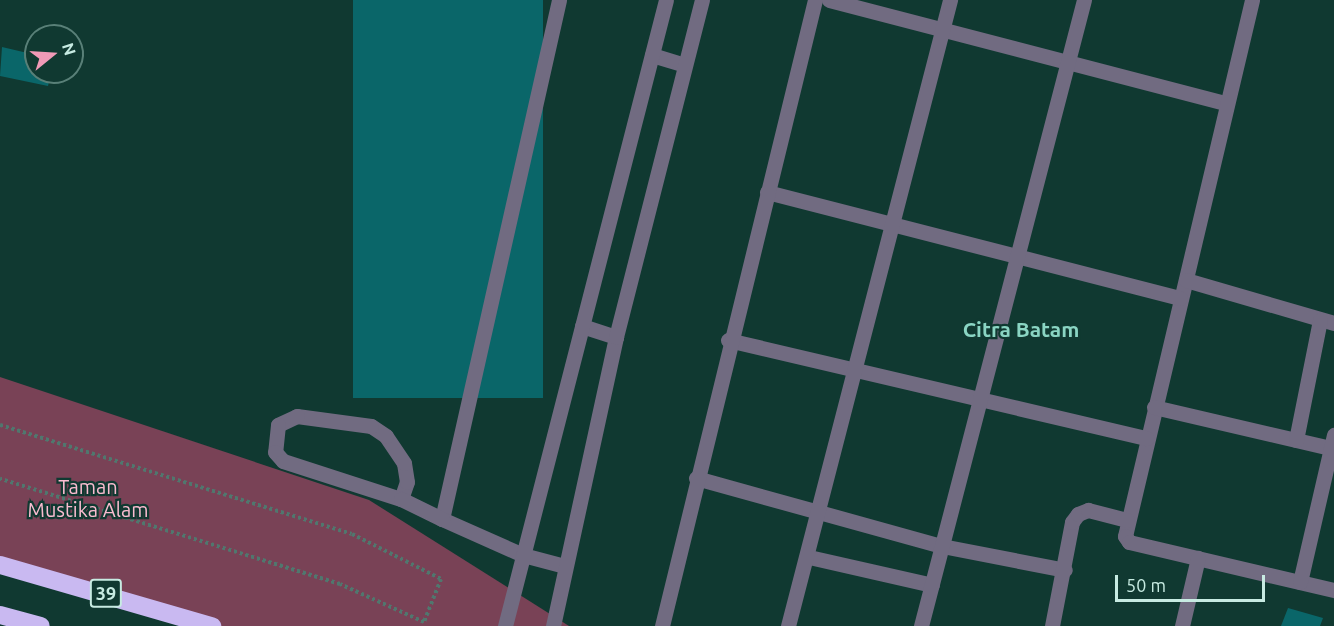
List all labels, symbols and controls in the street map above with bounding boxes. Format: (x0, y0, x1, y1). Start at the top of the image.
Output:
north arrow (24, 24, 84, 84)
text: N (59, 41, 80, 58)
district label: Citra Batam (963, 316, 1079, 342)
park label: Taman Mustika Alam (28, 475, 148, 522)
scale bar (1118, 563, 1268, 601)
text: 50 m (1126, 575, 1166, 595)
road number: 39 (90, 578, 122, 608)

